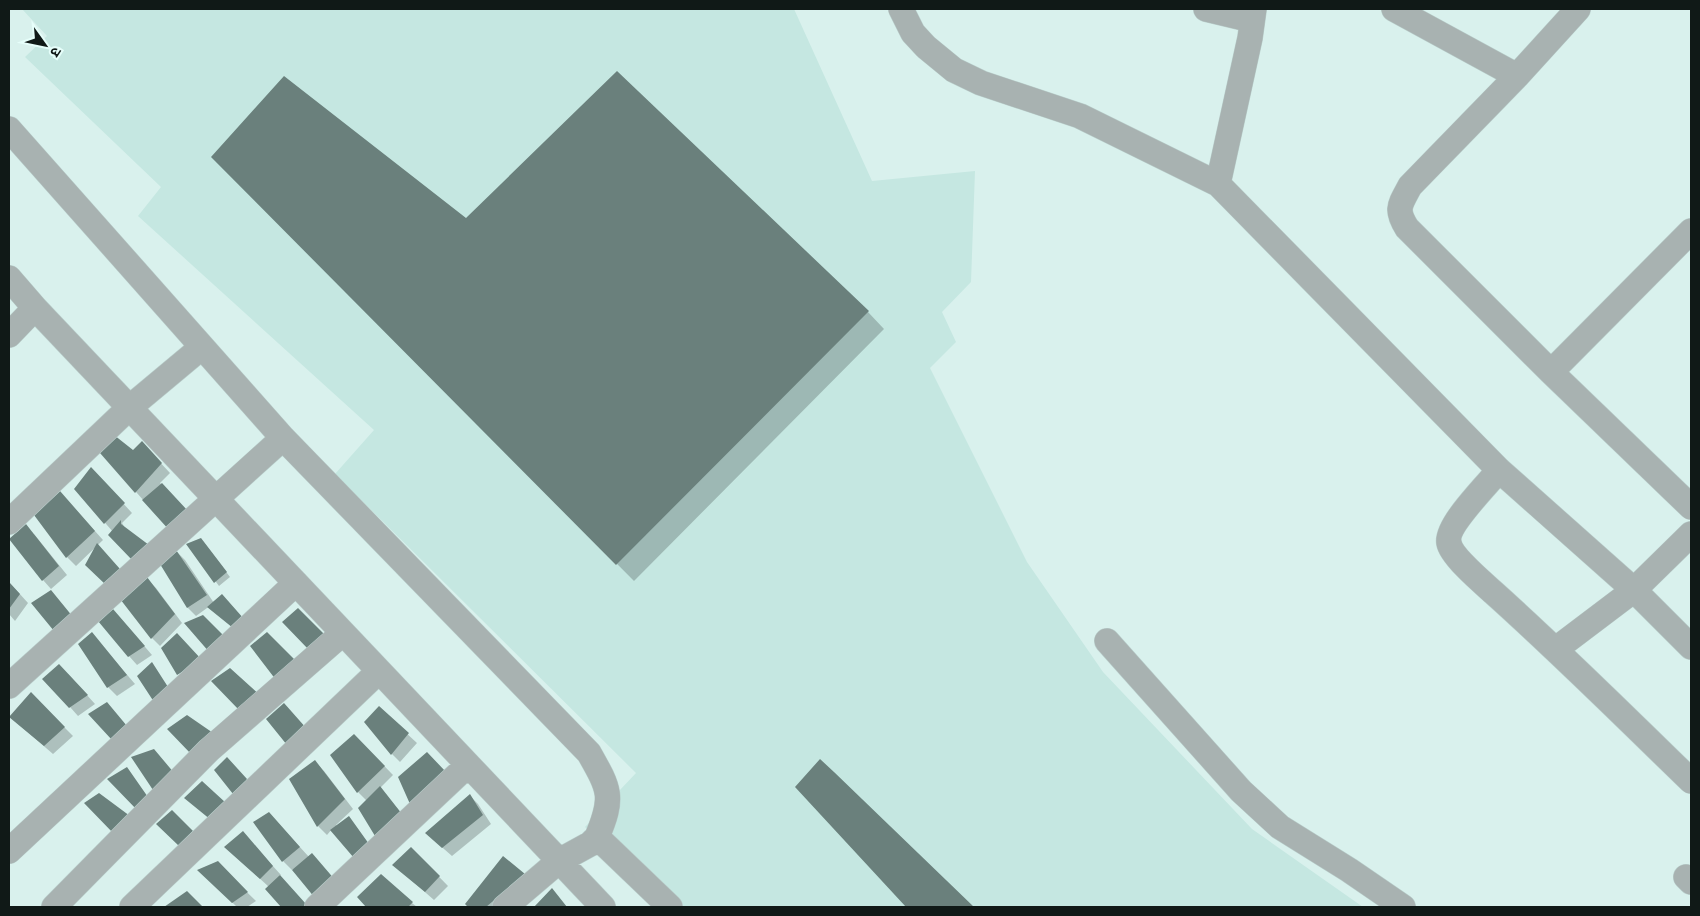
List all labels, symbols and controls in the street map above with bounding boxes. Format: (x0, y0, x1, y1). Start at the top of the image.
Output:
north arrow (20, 20, 70, 70)
text: उ (47, 44, 65, 61)

